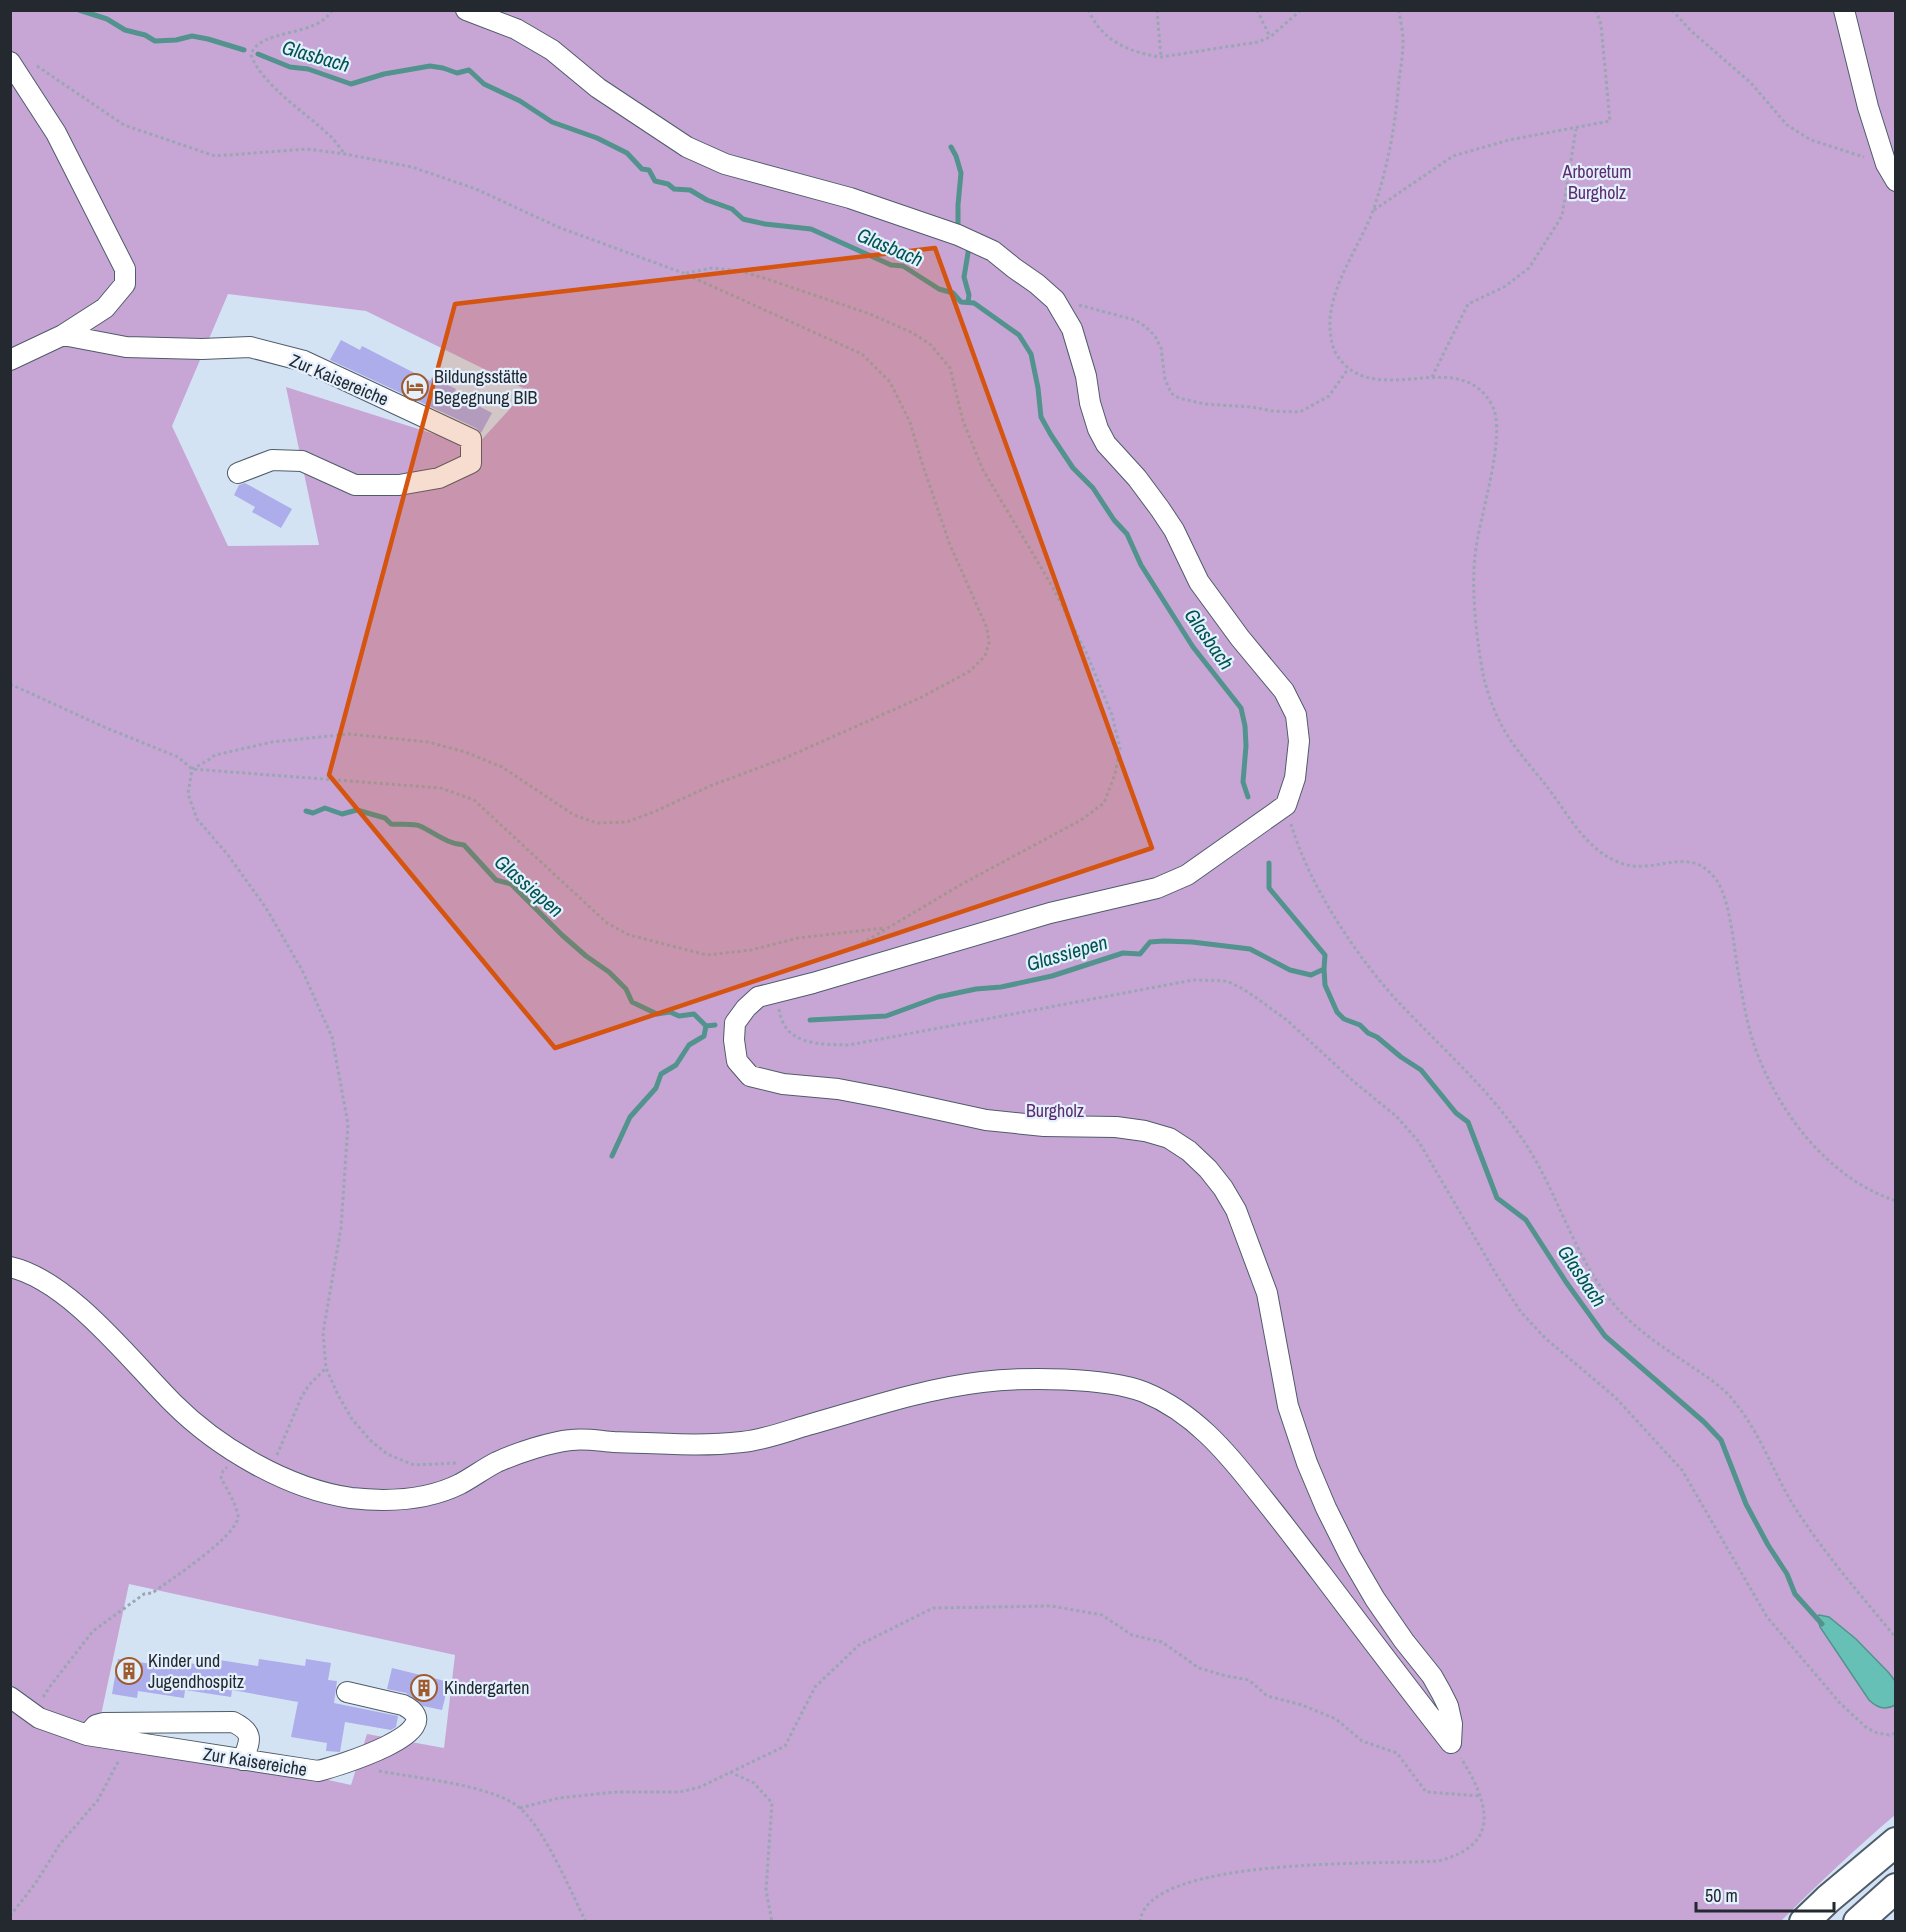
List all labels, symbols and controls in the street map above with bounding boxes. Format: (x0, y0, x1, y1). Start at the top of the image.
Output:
water label: Glasbach (279, 33, 353, 78)
park label: Arboretum Burgholz (1562, 159, 1631, 205)
water label: Glasbach (853, 221, 927, 273)
street label: Zur Kaisereiche (286, 348, 392, 412)
place label: Bildungsstätte Begegnung BIB (434, 364, 538, 410)
hotel icon: Bildungsstätte Begegnung BIB (400, 372, 430, 402)
water label: Glasbach (1178, 603, 1240, 675)
water label: Glassiepen (489, 848, 569, 923)
water label: Glassiepen (1023, 928, 1110, 977)
park label: Burgholz (1026, 1098, 1084, 1123)
water label: Glasbach (1552, 1239, 1613, 1312)
place label: Kinder und Jugendhospitz (148, 1648, 244, 1694)
building icon: Kinder und Jugendhospitz (114, 1656, 144, 1686)
building icon: Kindergarten (409, 1673, 439, 1703)
place label: Kindergarten (444, 1675, 529, 1700)
street label: Zur Kaisereiche (201, 1741, 309, 1782)
scale bar (1696, 1875, 1834, 1913)
text: 50 m (1705, 1883, 1738, 1908)

